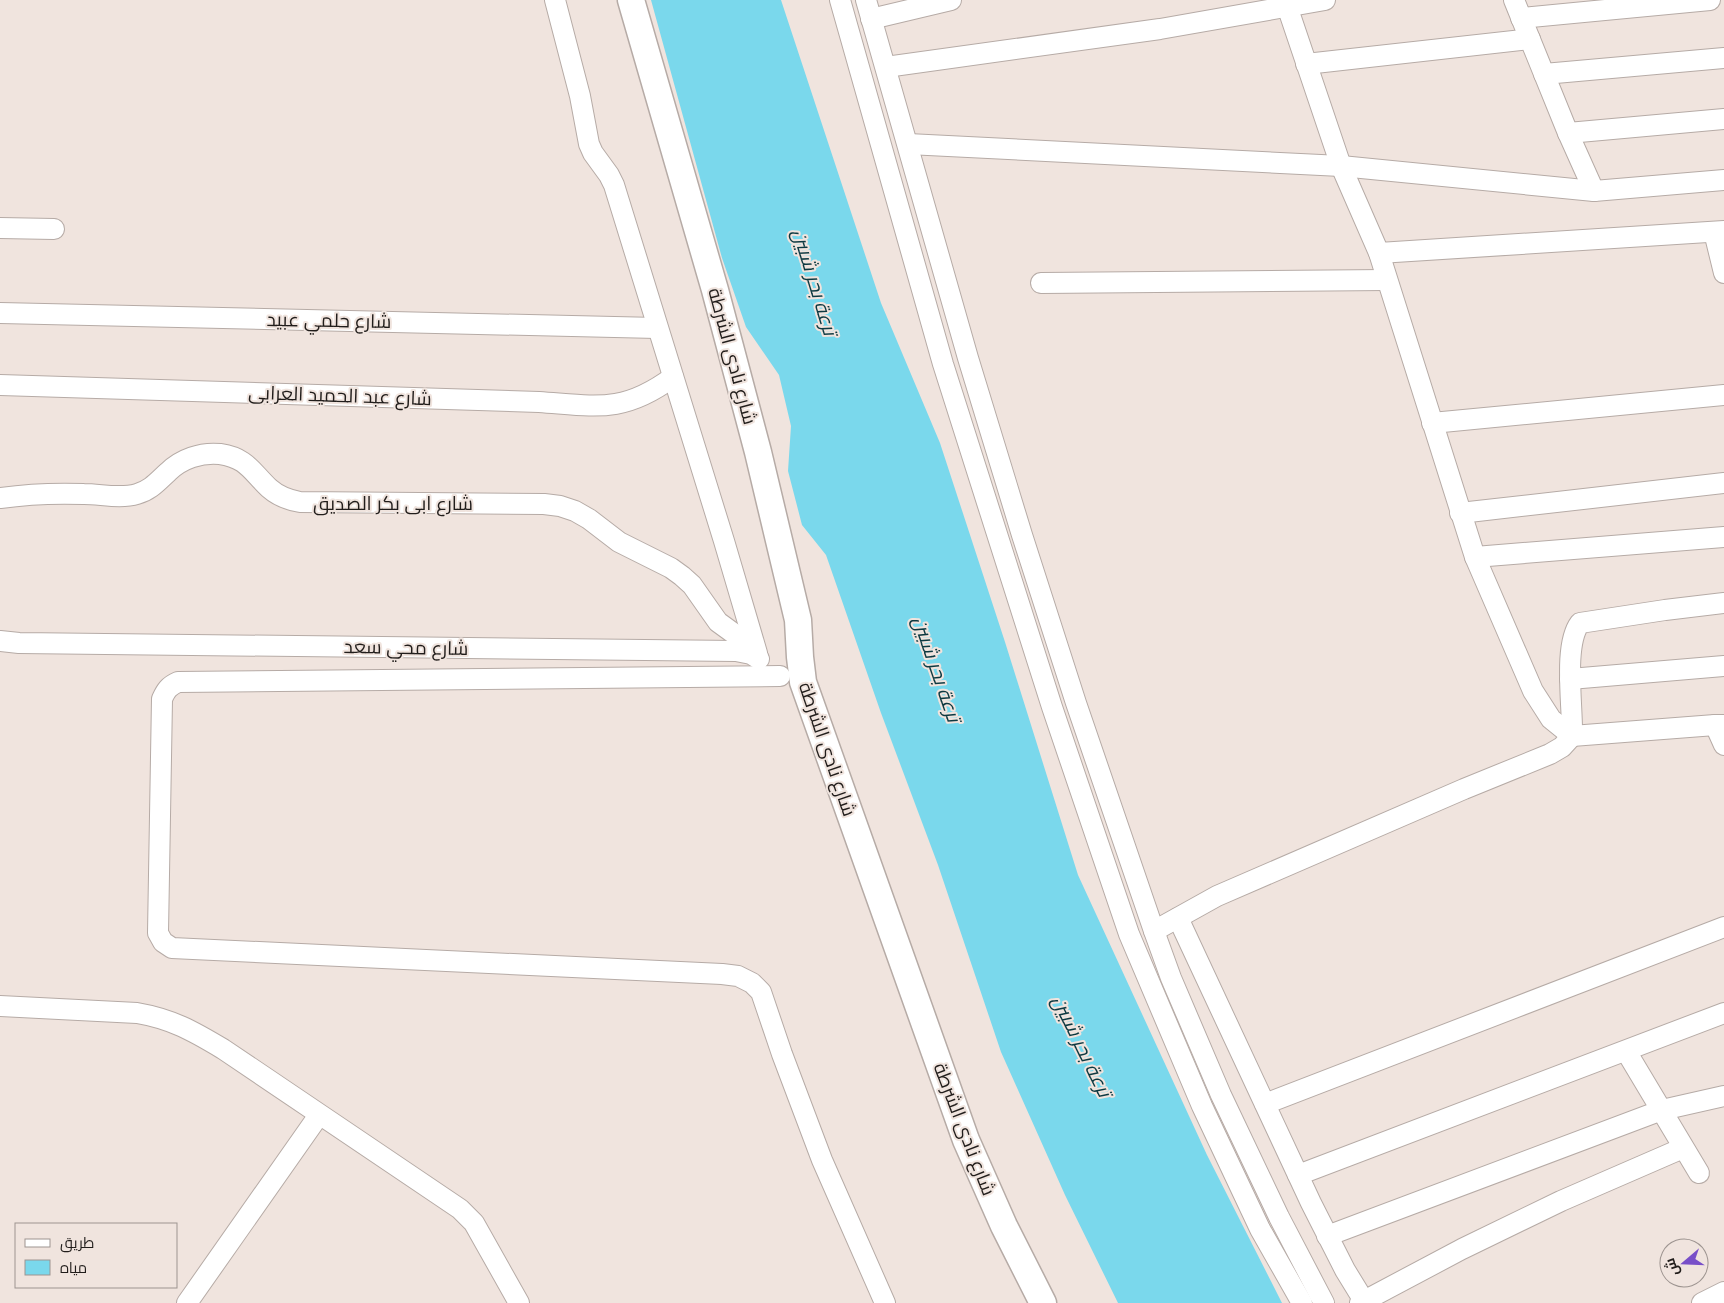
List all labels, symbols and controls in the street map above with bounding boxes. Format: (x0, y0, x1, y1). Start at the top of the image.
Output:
water label: ترعة بحر شبين (784, 225, 846, 343)
street label: شارع نادى الشرطة (699, 285, 764, 428)
street label: شارع حلمي عبيد (266, 306, 392, 337)
street label: شارع عبد الحميد العرابى (248, 379, 432, 414)
street label: شارع ابى بكر الصديق (313, 490, 473, 519)
water label: ترعة بحر شبين (904, 612, 969, 730)
street label: شارع محي سعد (343, 633, 469, 664)
street label: شارع نادى الشرطة (790, 678, 863, 821)
water label: ترعة بحر شبين (1044, 990, 1120, 1106)
street label: شارع نادى الشرطة (925, 1059, 1002, 1200)
legend (15, 1223, 178, 1288)
text: طريق (60, 1232, 94, 1255)
north arrow (1659, 1238, 1709, 1288)
text: ش (1659, 1255, 1685, 1279)
text: مياه (60, 1257, 87, 1280)

